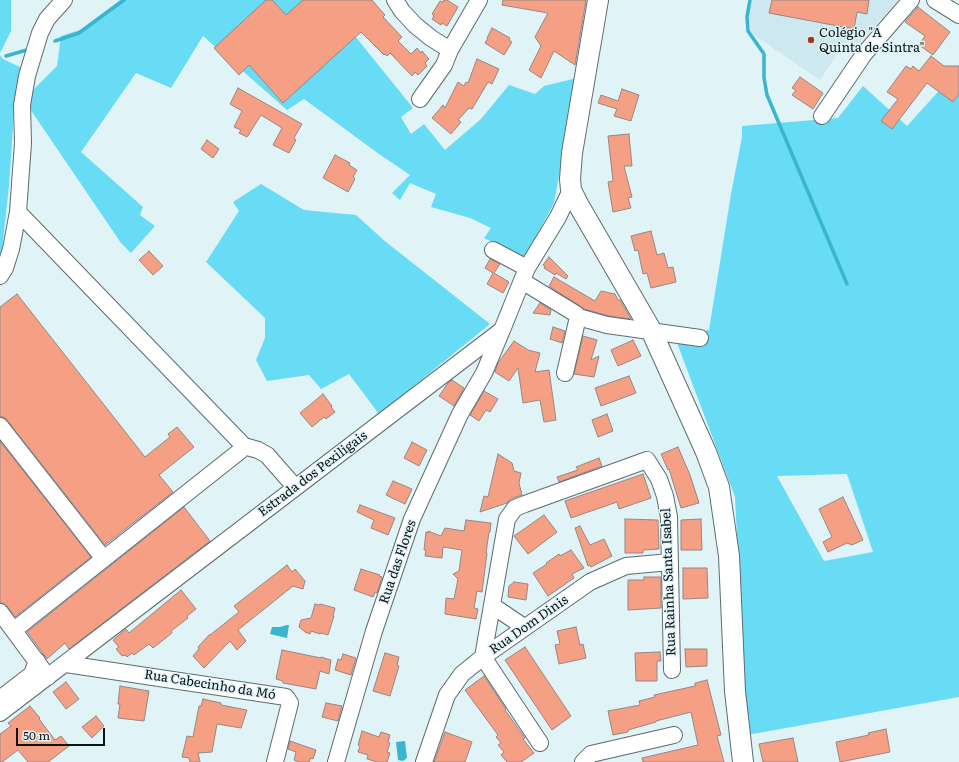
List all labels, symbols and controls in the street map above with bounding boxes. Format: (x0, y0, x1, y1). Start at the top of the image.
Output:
place label: Colégio "A Quinta de Sintra" (819, 25, 925, 56)
marker: Colégio "A Quinta de Sintra" (806, 35, 816, 45)
street label: Estrada dos Pexiligais (255, 428, 371, 520)
street label: Rua Rainha Santa Isabel (659, 508, 679, 656)
street label: Rua das Flores (376, 518, 420, 606)
street label: Rua Dom Dinis (487, 592, 571, 658)
street label: Rua Cabecinho da Mó (143, 667, 277, 703)
scale bar (18, 720, 107, 746)
text: 50 m (23, 726, 50, 744)

